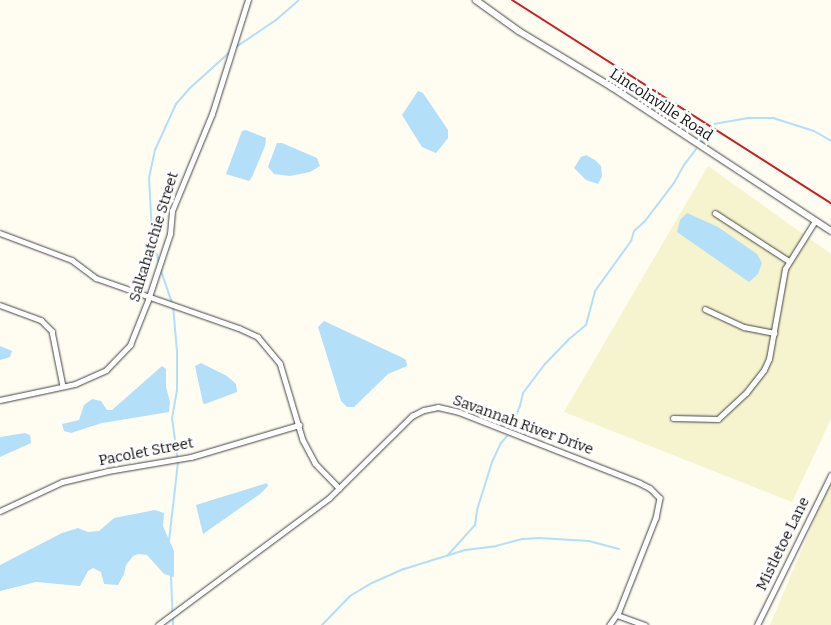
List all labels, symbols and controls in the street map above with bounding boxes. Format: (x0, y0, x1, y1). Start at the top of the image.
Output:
street label: Lincolnville Road (606, 65, 716, 145)
street label: Salkahatchie Street (126, 170, 182, 304)
street label: Savannah River Drive (450, 391, 596, 459)
street label: Pacolet Street (97, 434, 195, 470)
street label: Mistletoe Lane (753, 494, 813, 594)

